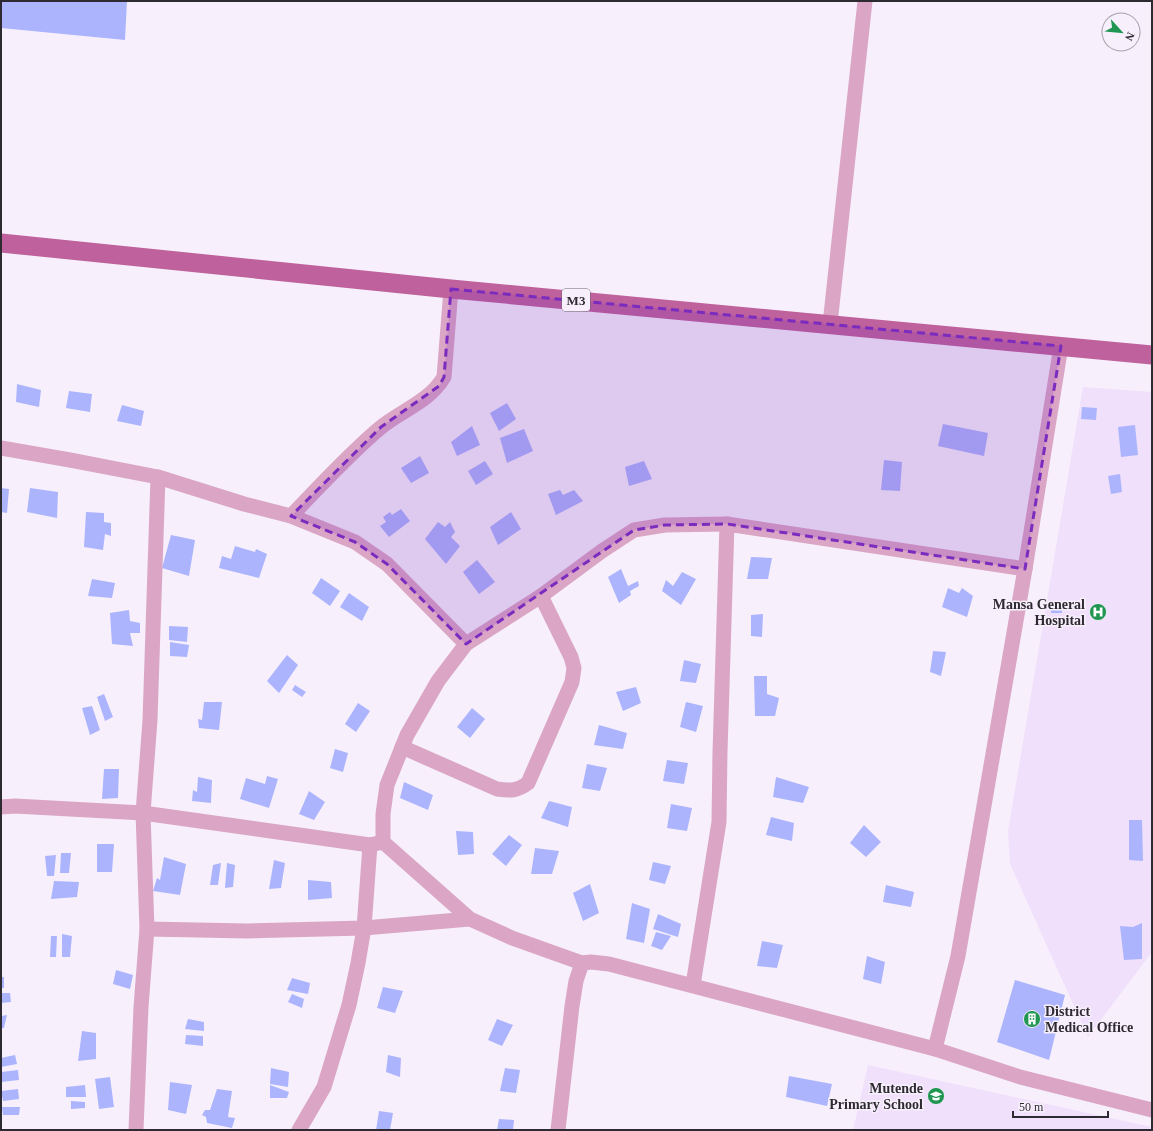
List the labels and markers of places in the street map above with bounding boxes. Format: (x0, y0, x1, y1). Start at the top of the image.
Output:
place label: Mansa General Hospital (993, 597, 1085, 628)
hospital icon: Mansa General Hospital (1088, 602, 1108, 622)
place label: District Medical Office (1045, 1004, 1133, 1035)
building icon: District Medical Office (1022, 1009, 1042, 1029)
place label: Mutende Primary School (829, 1081, 923, 1112)
school or university icon: Mutende Primary School (926, 1086, 946, 1106)

